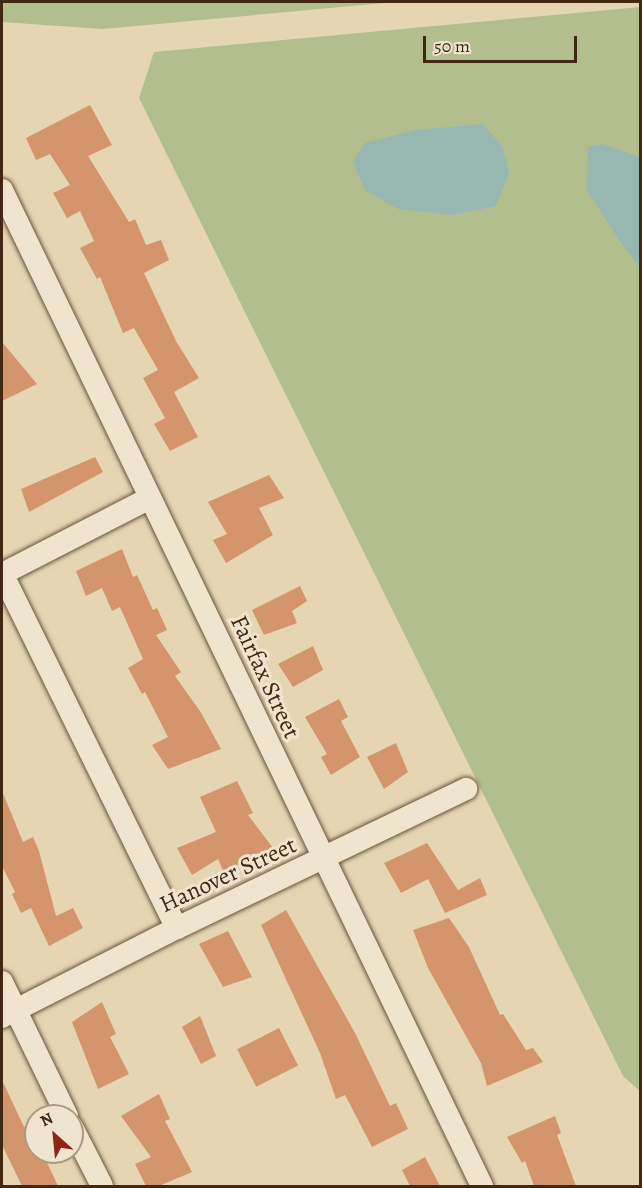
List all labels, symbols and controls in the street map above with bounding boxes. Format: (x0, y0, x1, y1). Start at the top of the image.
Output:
scale bar (426, 24, 580, 62)
text: 50 m (434, 34, 470, 58)
street label: Fairfax Street (224, 611, 306, 743)
street label: Hanover Street (155, 831, 301, 919)
north arrow (24, 1104, 84, 1164)
text: N (37, 1107, 57, 1132)

